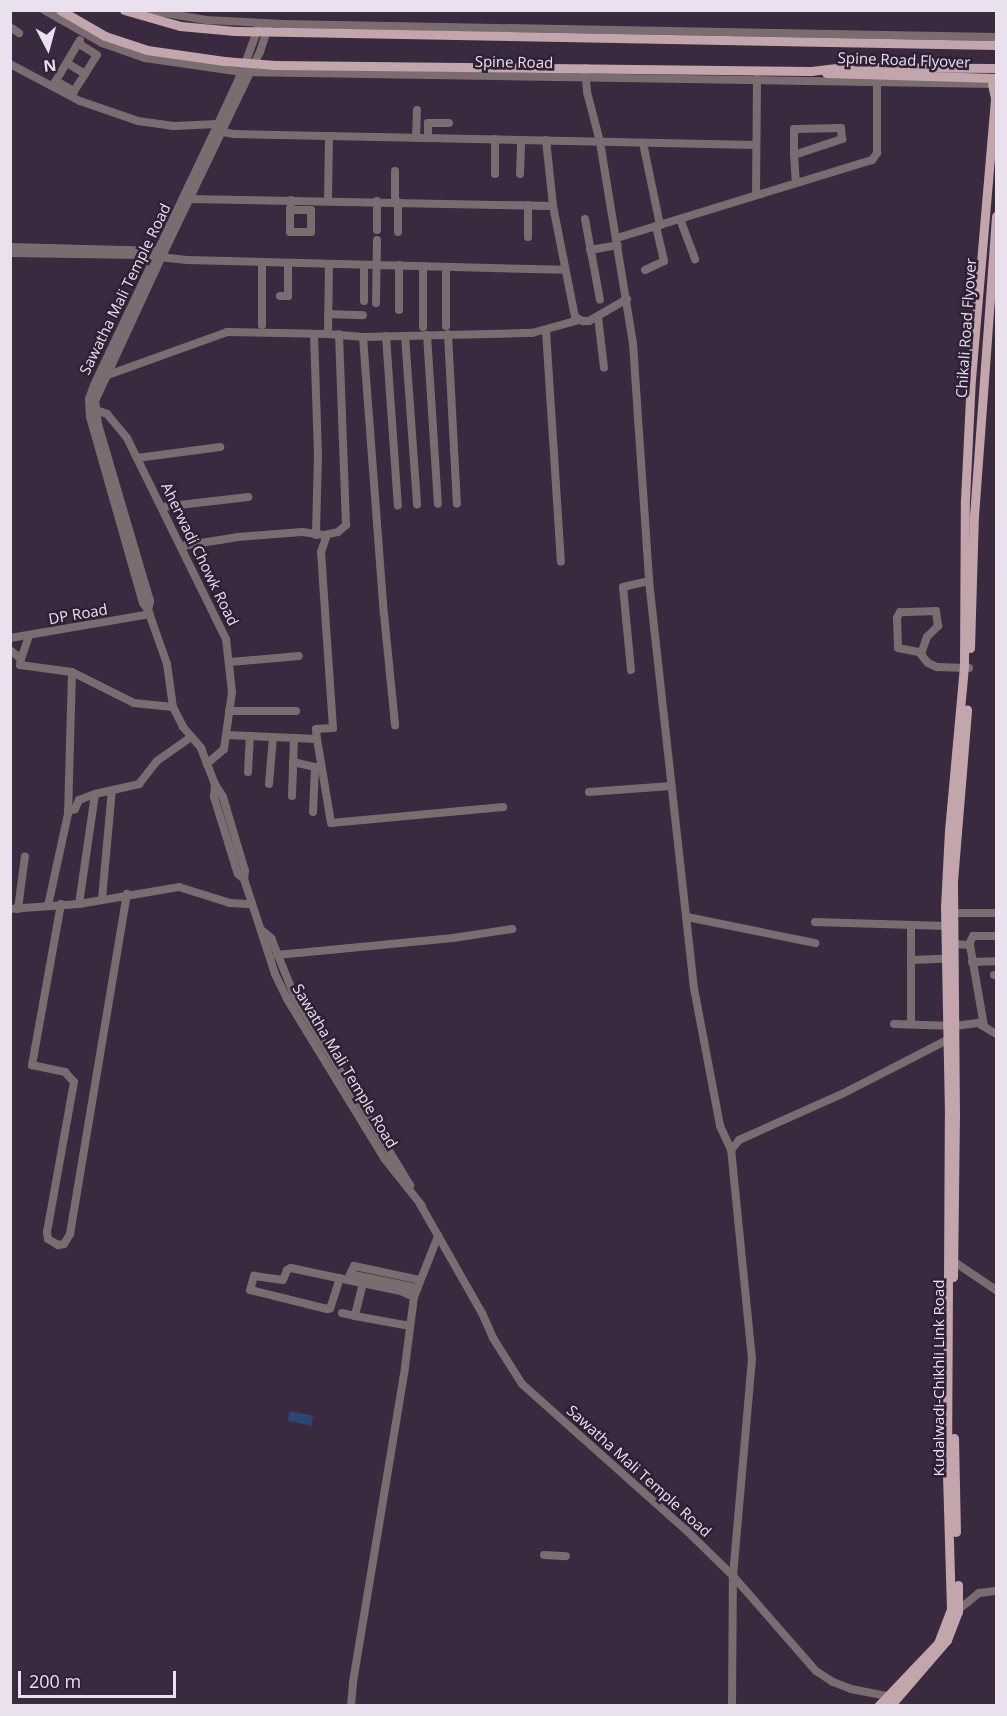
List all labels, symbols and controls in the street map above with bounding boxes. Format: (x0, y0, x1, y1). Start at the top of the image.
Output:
north arrow (18, 18, 78, 78)
street label: Spine Road Flyover (837, 49, 971, 71)
street label: Spine Road (475, 52, 553, 72)
text: N (42, 54, 58, 78)
street label: Sawatha Mali Temple Road (76, 200, 174, 378)
street label: Chikali Road Flyover (952, 258, 980, 398)
street label: Aherwadi Chowk Road (158, 480, 242, 628)
street label: DP Road (47, 600, 109, 628)
street label: Sawatha Mali Temple Road (289, 981, 401, 1151)
street label: Kudalwadi-Chikhli Link Road (930, 1280, 948, 1476)
street label: Sawatha Mali Temple Road (563, 1401, 715, 1541)
scale bar (21, 1659, 178, 1697)
text: 200 m (29, 1669, 81, 1693)

